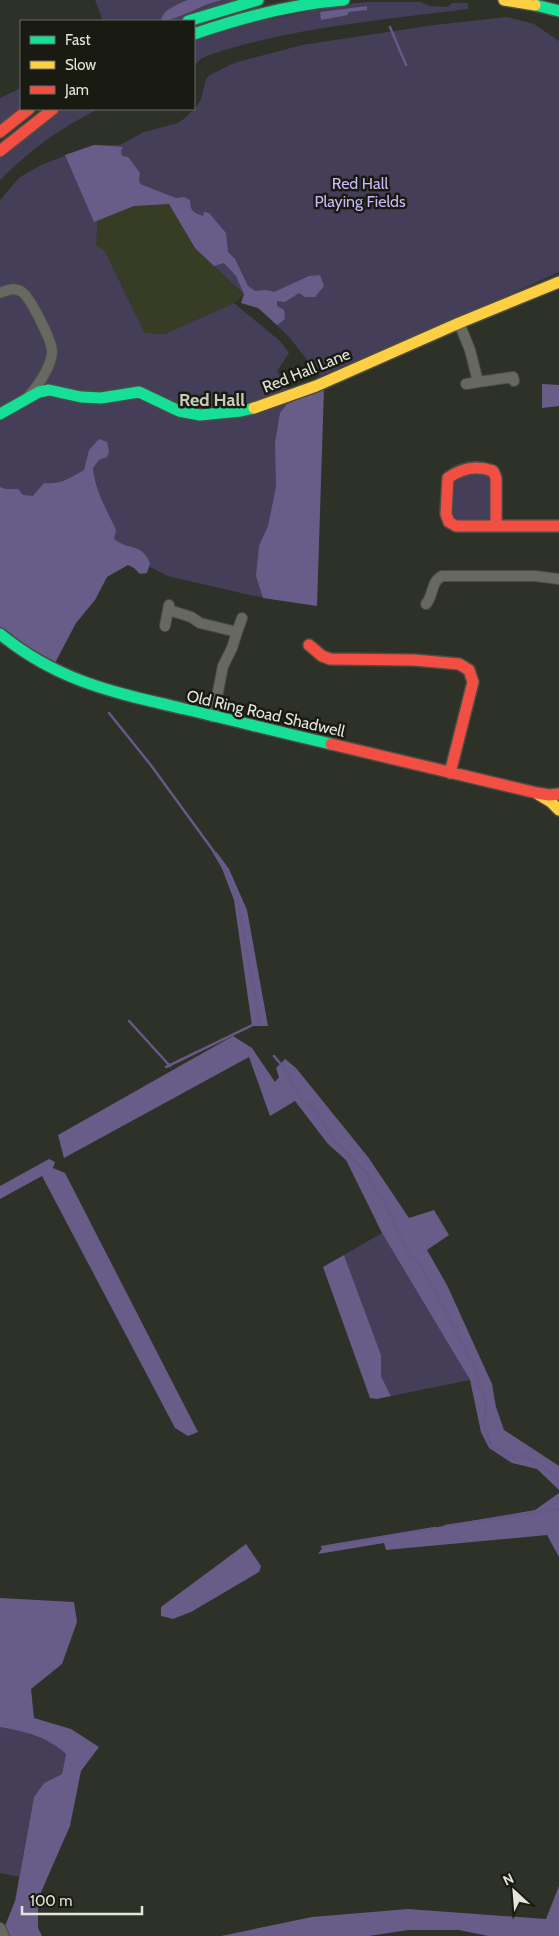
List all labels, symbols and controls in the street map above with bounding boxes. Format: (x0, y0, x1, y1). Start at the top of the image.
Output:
legend (20, 20, 195, 110)
text: Fast (65, 31, 90, 49)
text: Slow (65, 56, 96, 74)
text: Jam (64, 81, 89, 99)
park label: Red Hall Playing Fields (314, 174, 406, 211)
street label: Red Hall Lane (260, 344, 353, 397)
district label: Red Hall (179, 389, 245, 411)
street label: Old Ring Road Shadwell (185, 686, 347, 741)
north arrow (489, 1866, 539, 1916)
text: N (500, 1869, 517, 1890)
scale bar (22, 1884, 142, 1916)
text: 100 m (30, 1892, 72, 1910)

